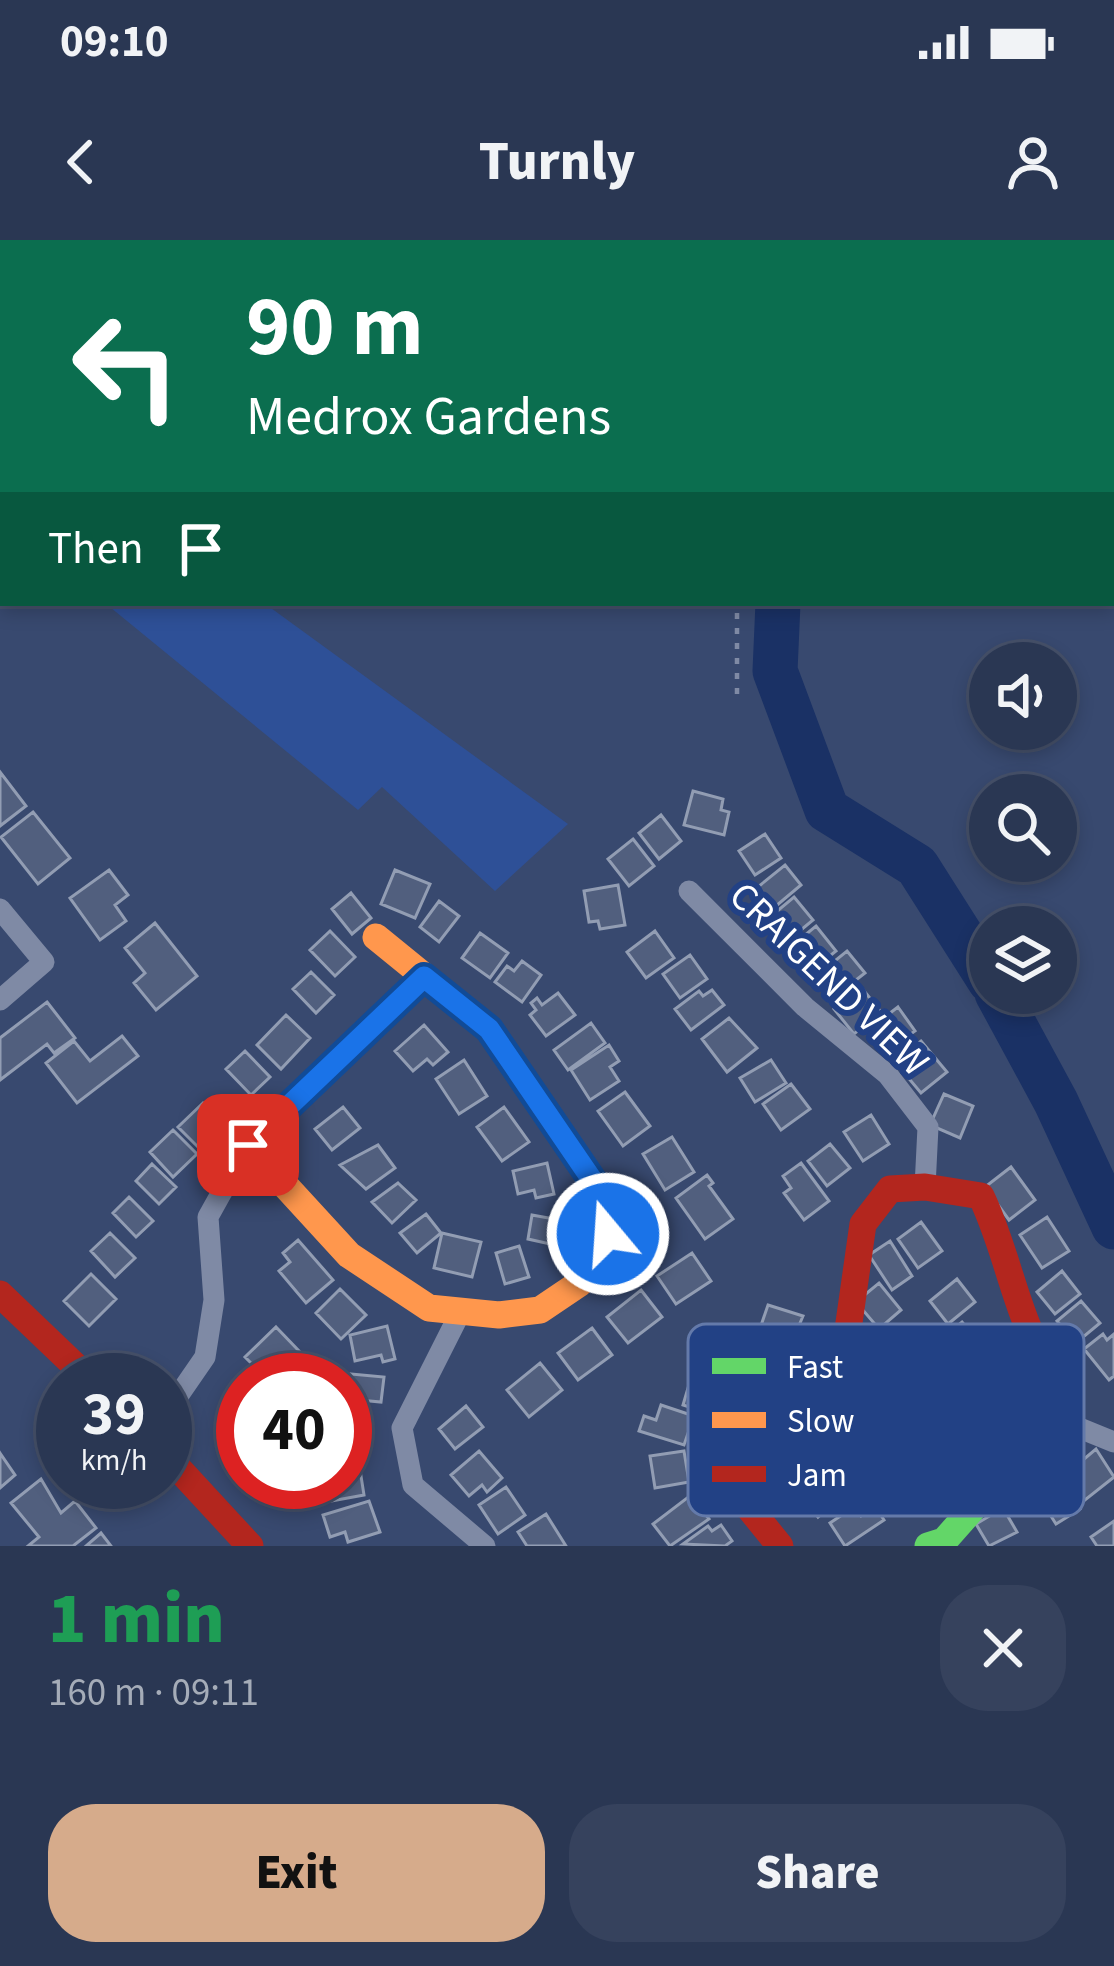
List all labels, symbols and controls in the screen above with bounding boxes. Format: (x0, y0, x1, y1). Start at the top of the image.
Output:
text: 09:10 (60, 10, 169, 74)
text: Turnly (479, 124, 635, 201)
icon: back (48, 129, 114, 195)
icon: person (1000, 129, 1066, 195)
text: 90 m (246, 268, 424, 388)
icon: left (48, 288, 204, 444)
text: Medrox Gardens (246, 379, 611, 456)
icon: arrive (168, 516, 234, 582)
text: Then (48, 517, 144, 581)
map controls (969, 642, 1077, 1014)
button: sound (969, 642, 1077, 750)
button: search (969, 774, 1077, 882)
street label: CRAIGEND VIEW (716, 869, 941, 1090)
button: layers (969, 906, 1077, 1014)
pin (197, 1094, 299, 1196)
icon: arrive (215, 1112, 281, 1178)
position arrow (545, 1171, 671, 1297)
legend (688, 1324, 1084, 1516)
text: Fast (787, 1344, 843, 1391)
speed limit sign: 40 (216, 1353, 372, 1509)
text: 39 (82, 1373, 146, 1458)
text: Slow (787, 1398, 855, 1445)
text: km/h (81, 1439, 147, 1482)
text: Jam (787, 1452, 847, 1499)
text: 1 min (48, 1568, 225, 1671)
button: close (940, 1585, 1066, 1711)
text: 160 m · 09:11 (48, 1665, 259, 1721)
button: Exit (48, 1804, 545, 1942)
button: Share (569, 1804, 1066, 1942)

